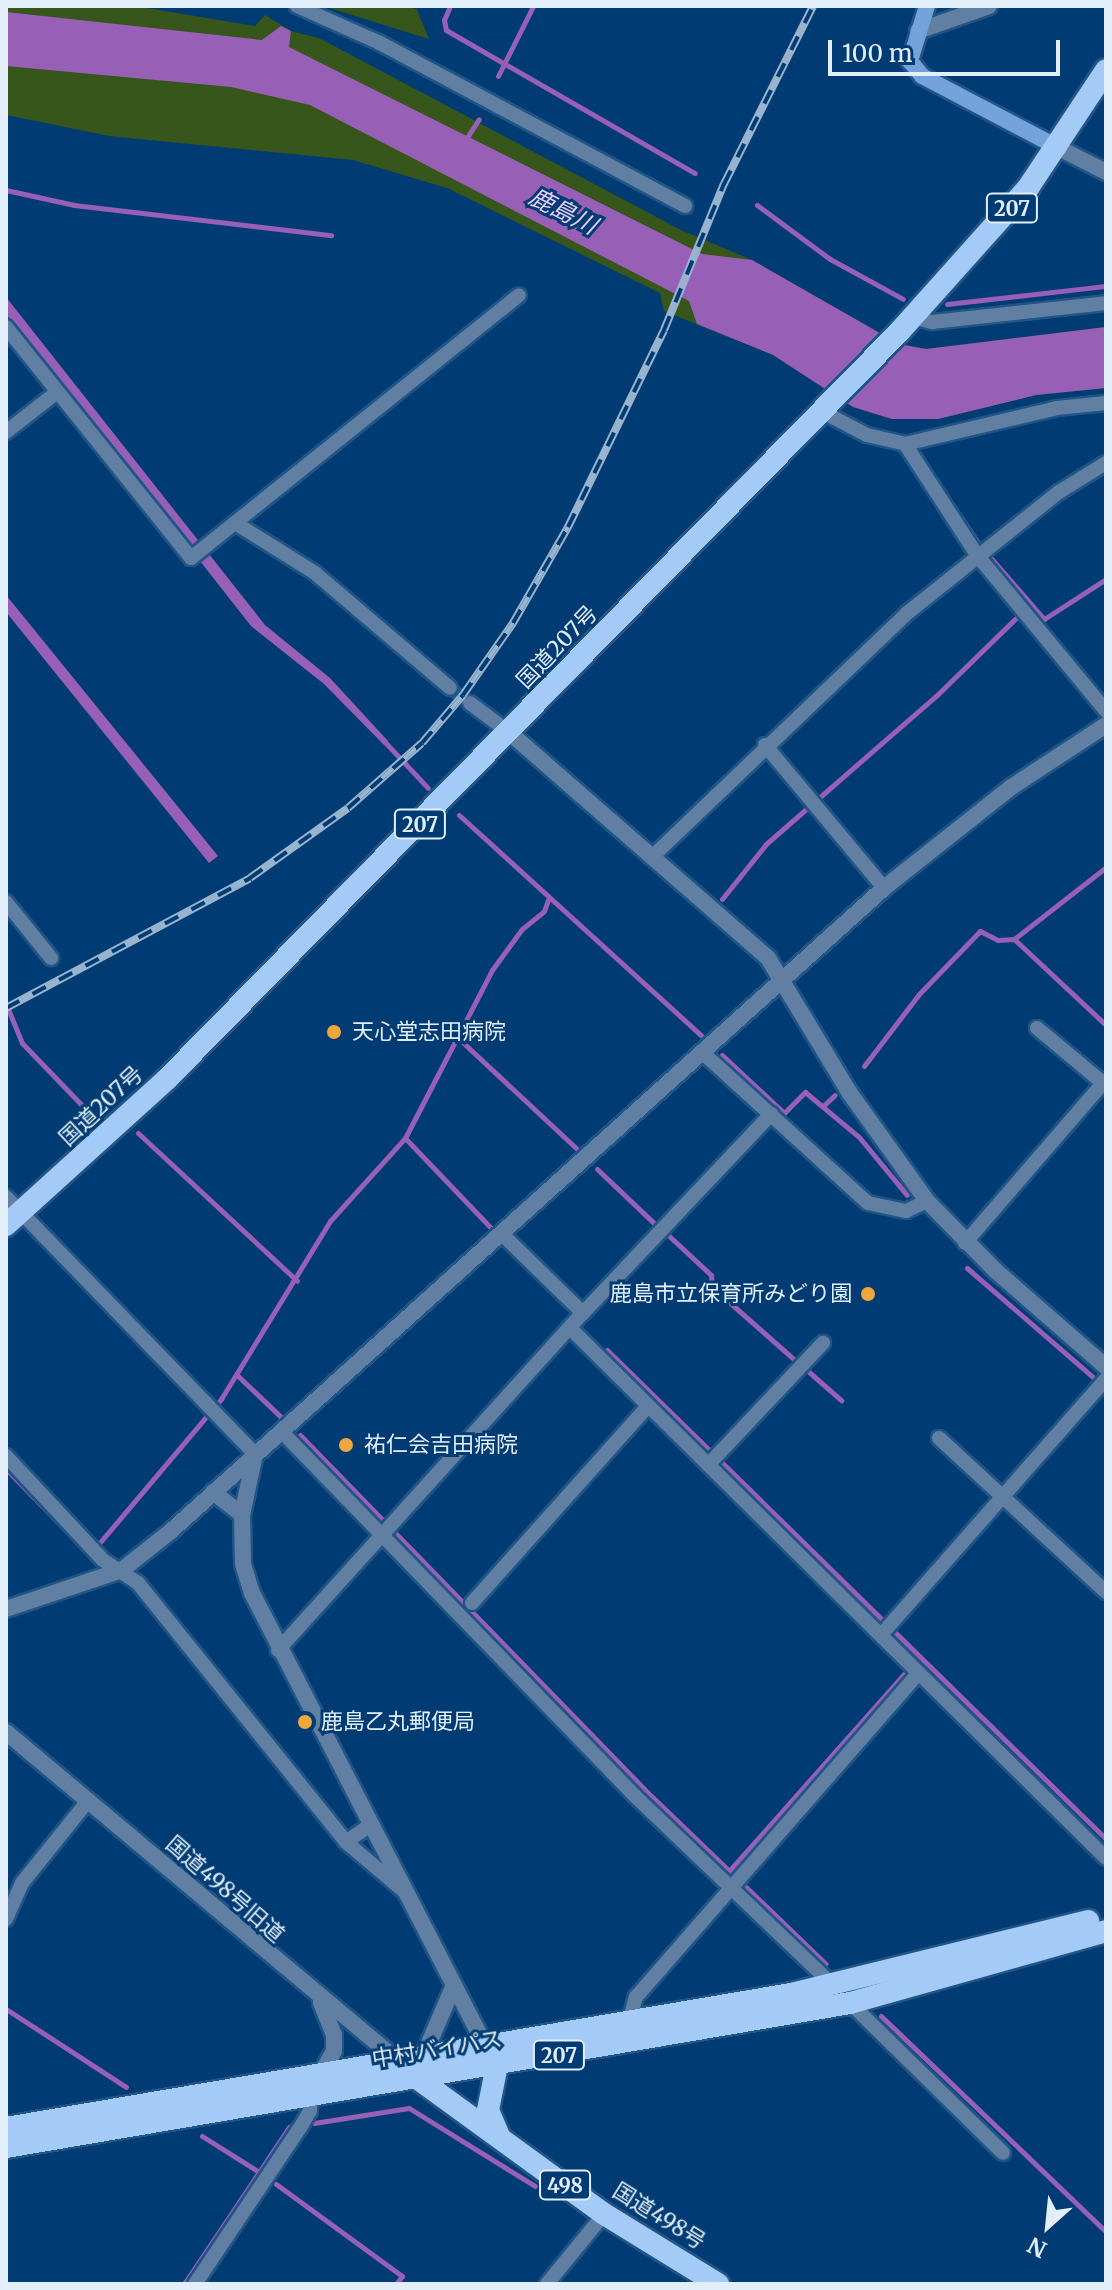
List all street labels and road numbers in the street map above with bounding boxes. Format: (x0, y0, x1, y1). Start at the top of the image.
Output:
road number: 207 (984, 192, 1040, 224)
street label: 国道207号 (511, 600, 603, 694)
road number: 207 (392, 808, 448, 840)
street label: 国道207号 (54, 1061, 148, 1151)
street label: 国道498号旧道 (160, 1830, 290, 1948)
street label: 中村バイパス (370, 2026, 504, 2072)
road number: 207 (531, 2039, 587, 2071)
road number: 498 (539, 2169, 591, 2201)
street label: 国道498号 (608, 2177, 710, 2255)

